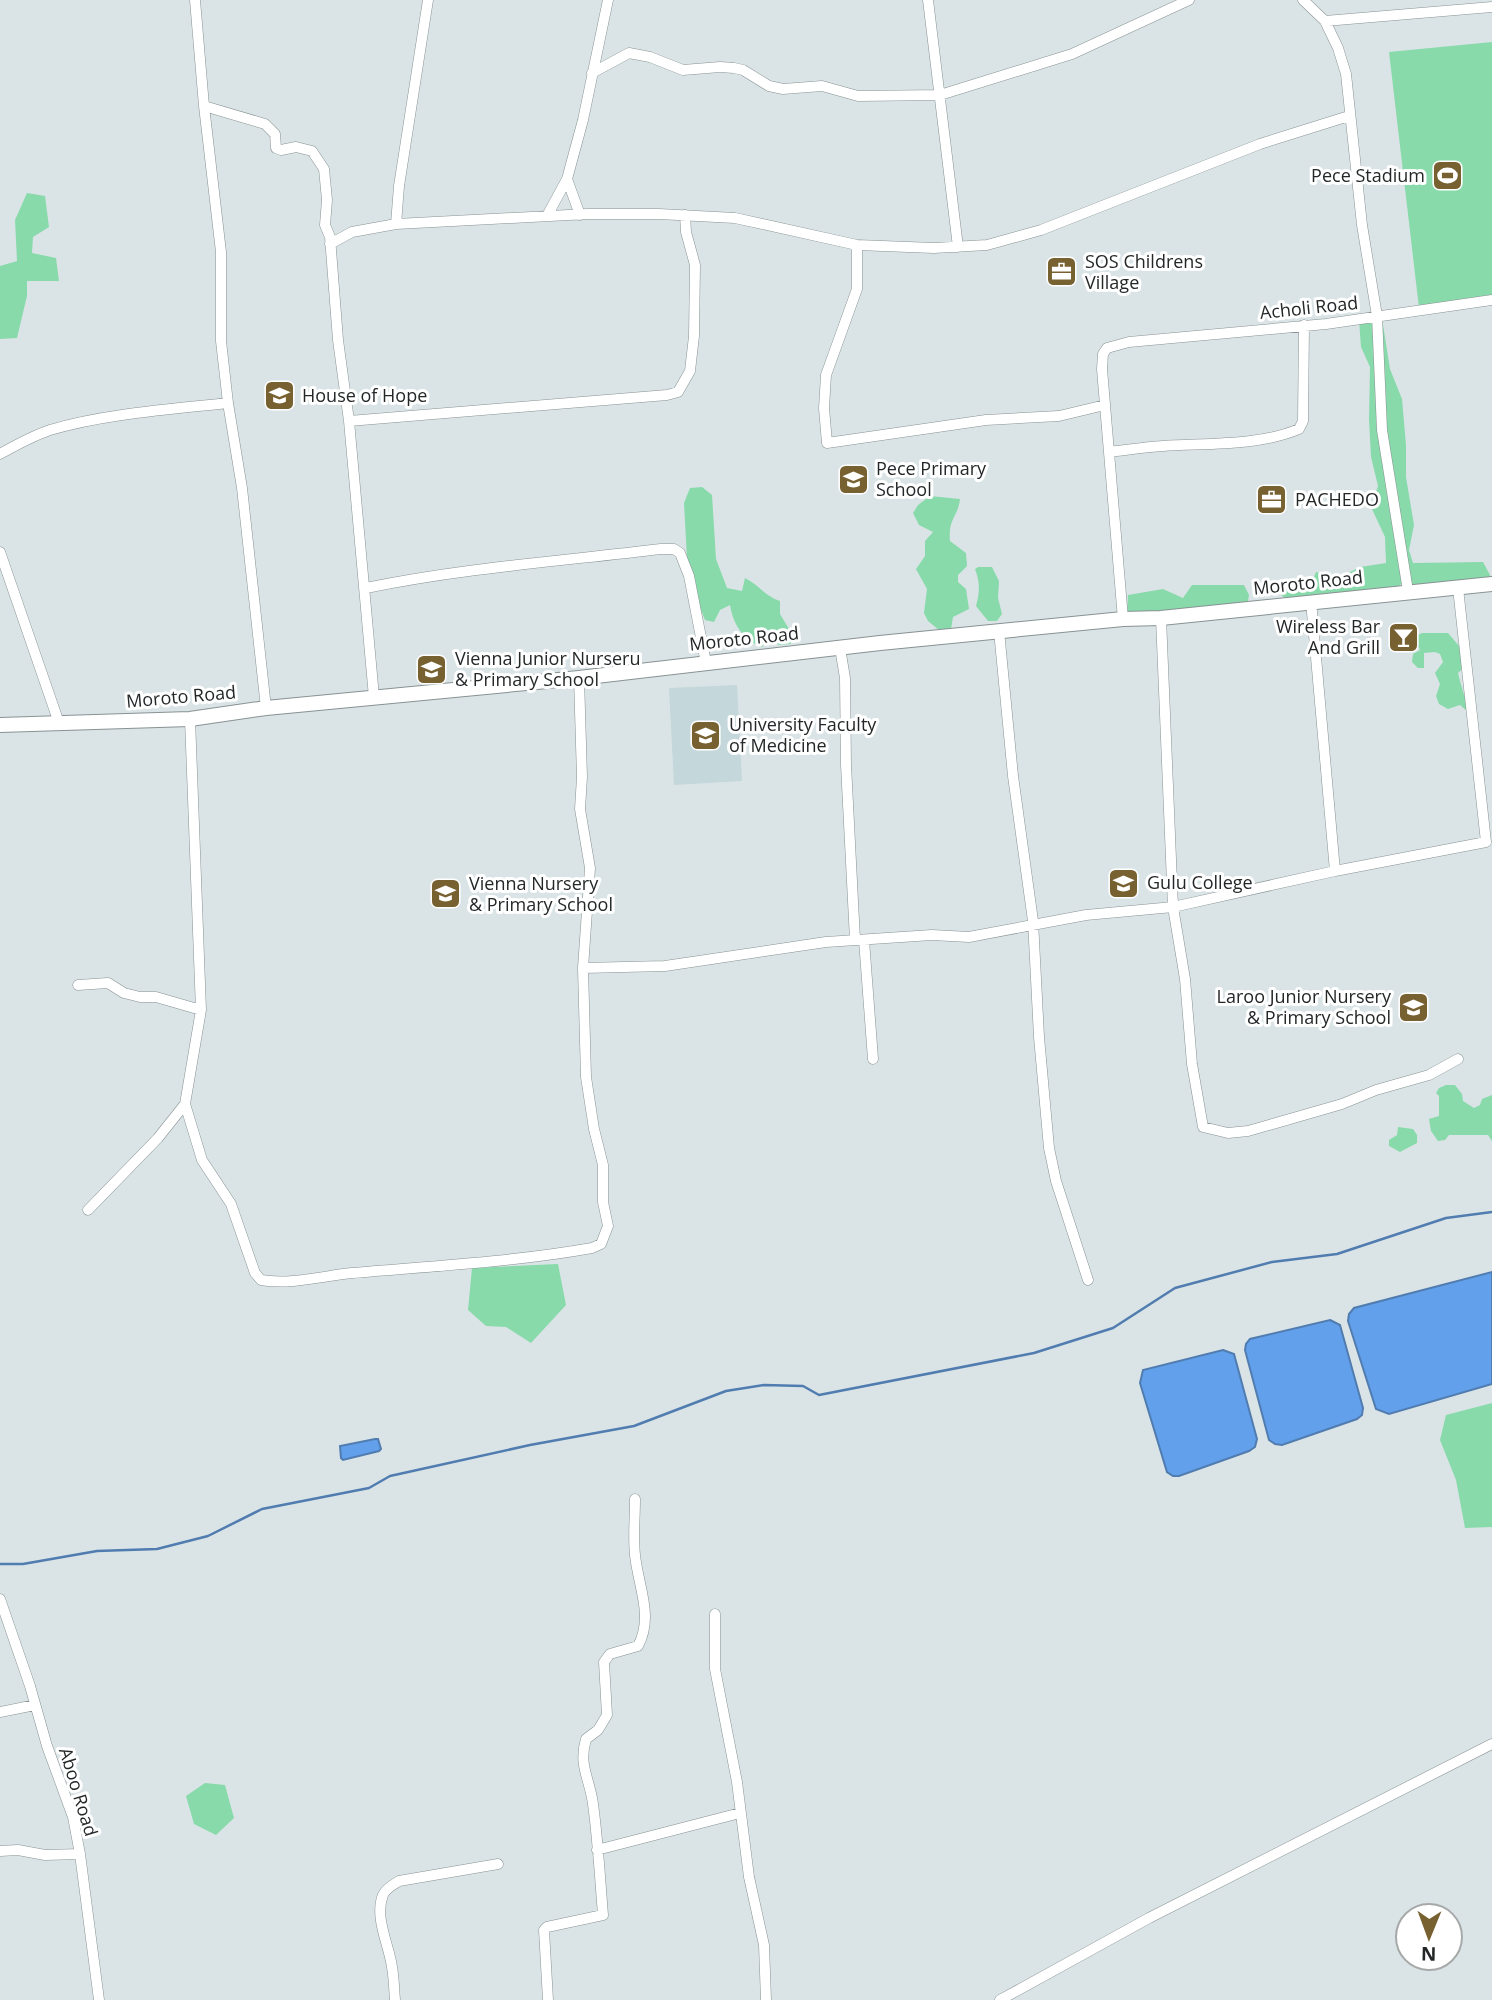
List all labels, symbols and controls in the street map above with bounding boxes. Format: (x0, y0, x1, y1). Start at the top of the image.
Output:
sports icon: Pece Stadium (1431, 159, 1465, 193)
place label: Pece Stadium (1311, 163, 1425, 187)
place label: SOS Childrens Village (1085, 249, 1203, 294)
office icon: SOS Childrens Village (1045, 255, 1079, 289)
street label: Acholi Road (1259, 290, 1359, 324)
school or university icon: House of Hope (262, 379, 296, 413)
place label: House of Hope (302, 383, 427, 407)
place label: Pece Primary School (876, 456, 987, 501)
school or university icon: Pece Primary School (836, 462, 870, 496)
office icon: PACHEDO (1255, 483, 1289, 517)
place label: PACHEDO (1295, 487, 1379, 511)
street label: Moroto Road (1252, 564, 1364, 600)
place label: Wireless Bar And Grill (1276, 614, 1381, 659)
street label: Moroto Road (688, 620, 800, 656)
bar icon: Wireless Bar And Grill (1386, 620, 1420, 654)
place label: Vienna Junior Nurseru & Primary School (455, 646, 640, 691)
school or university icon: Vienna Junior Nurseru & Primary School (415, 652, 449, 686)
street label: Moroto Road (125, 679, 237, 713)
place label: University Faculty of Medicine (729, 712, 877, 757)
school or university icon: University Faculty of Medicine (689, 718, 723, 752)
school or university icon: Gulu College (1107, 866, 1141, 900)
place label: Gulu College (1147, 870, 1253, 894)
place label: Vienna Nursery & Primary School (469, 871, 613, 916)
school or university icon: Vienna Nursery & Primary School (429, 877, 463, 911)
place label: Laroo Junior Nursery & Primary School (1217, 984, 1392, 1029)
school or university icon: Laroo Junior Nursery & Primary School (1397, 990, 1431, 1024)
street label: Aboo Road (54, 1744, 104, 1839)
north arrow (1394, 1902, 1464, 1972)
text: N (1421, 1941, 1437, 1967)

